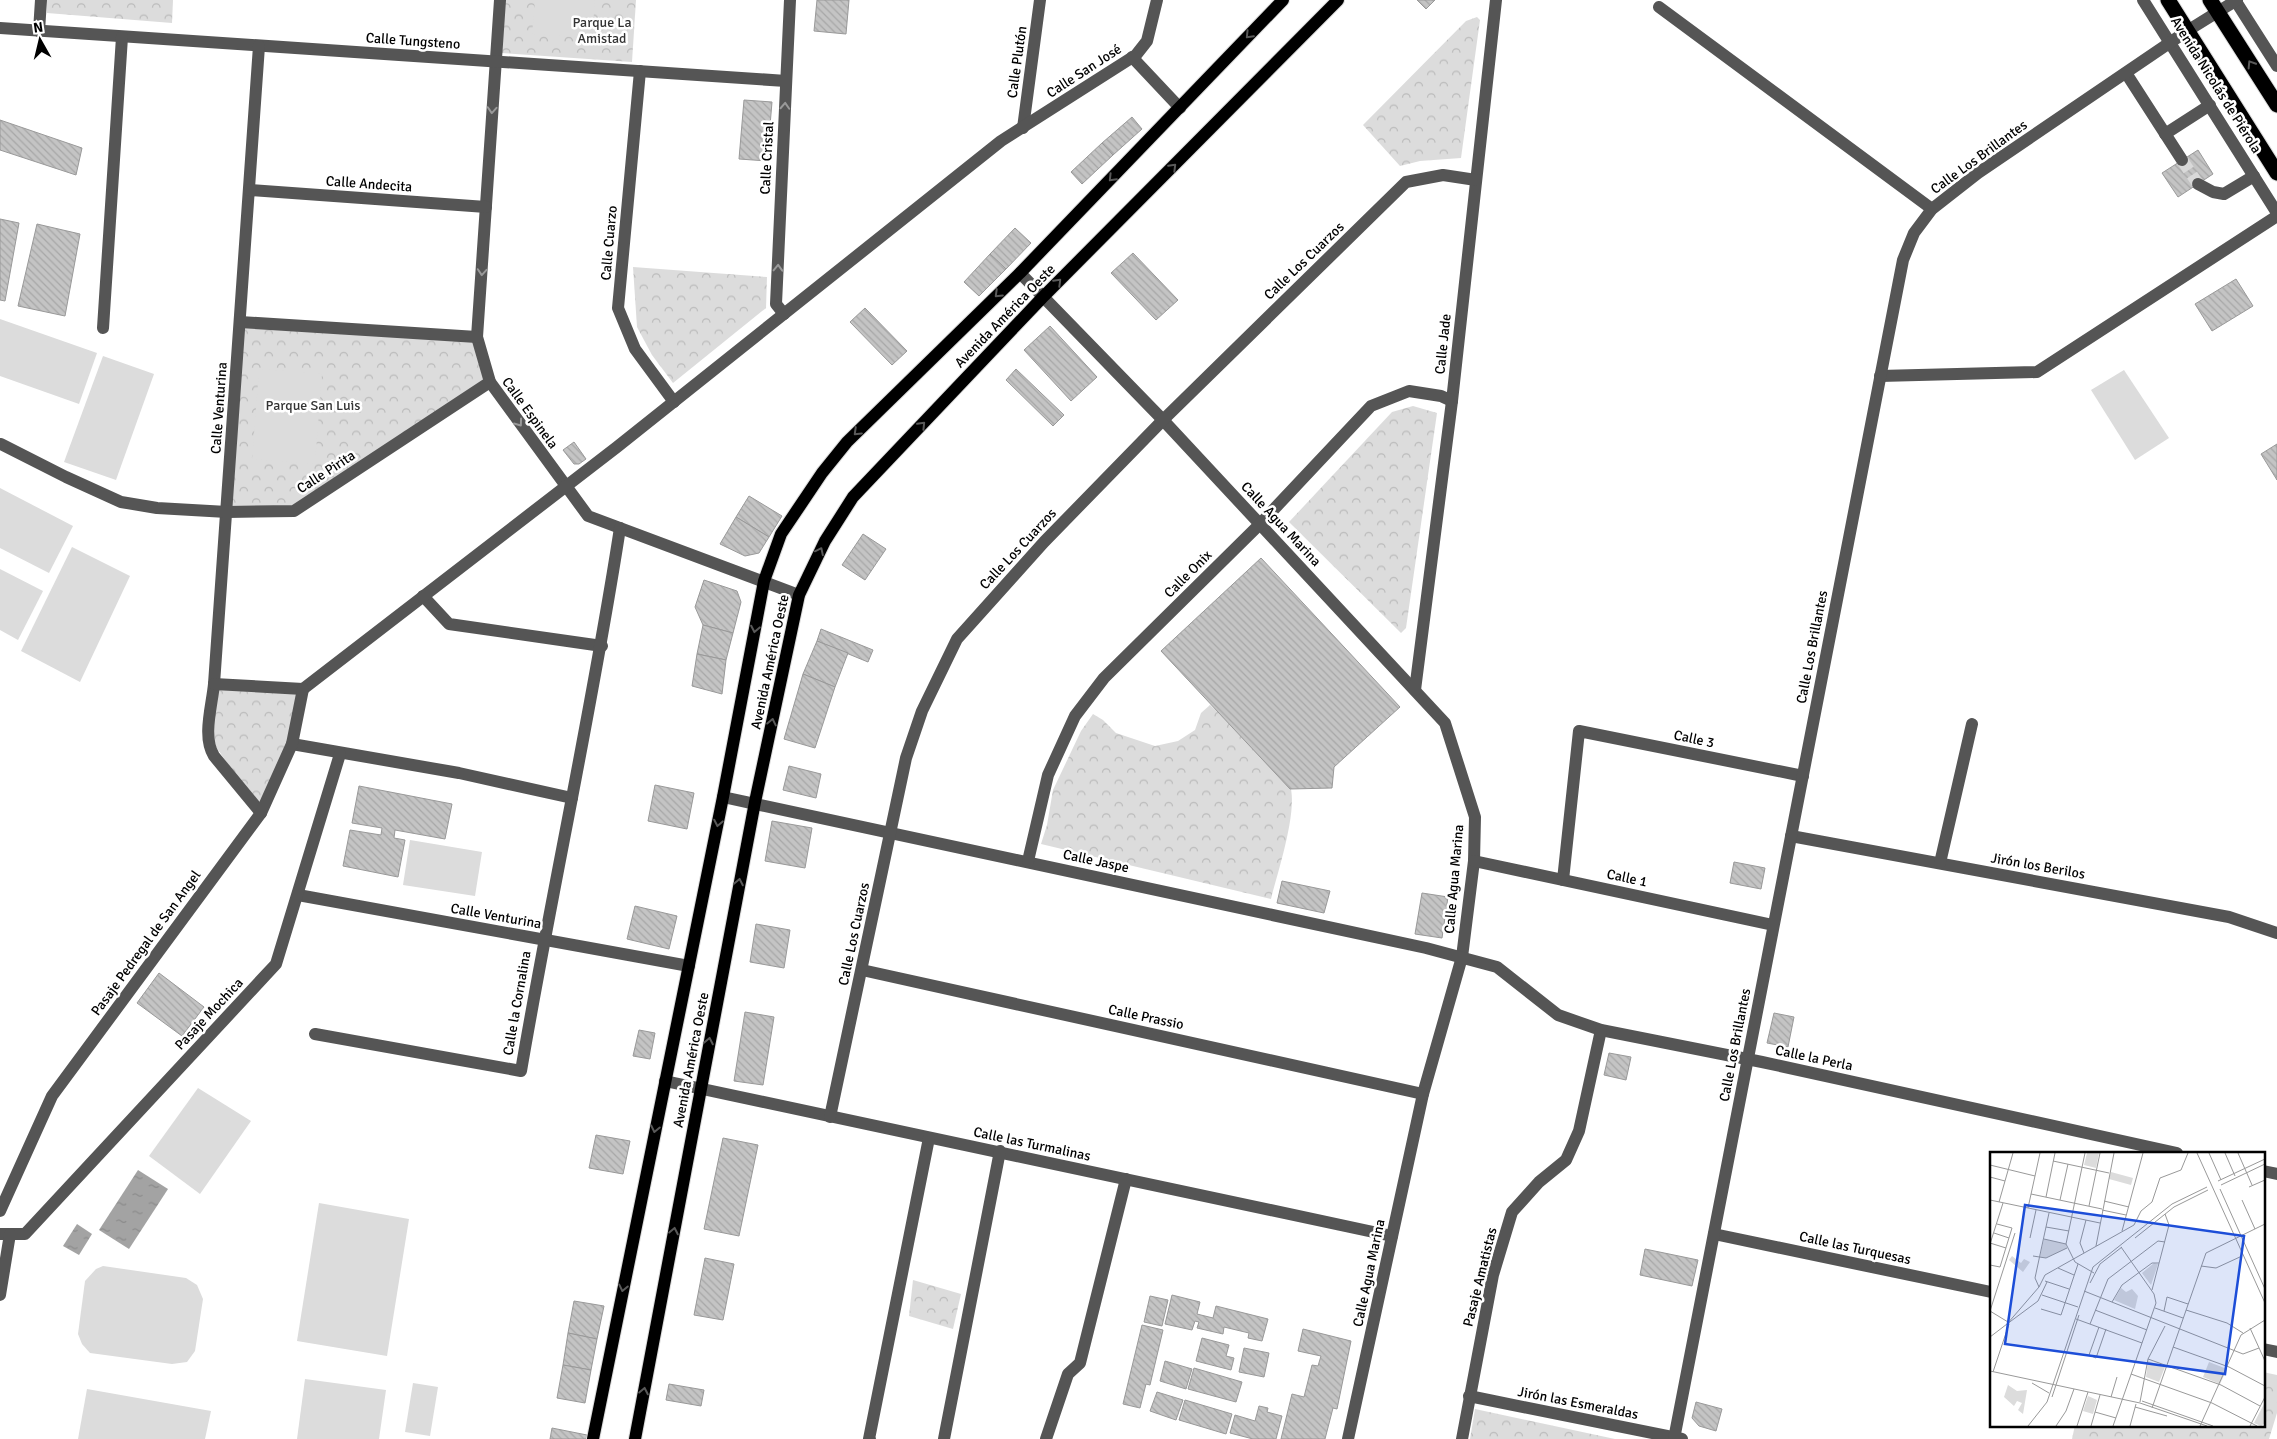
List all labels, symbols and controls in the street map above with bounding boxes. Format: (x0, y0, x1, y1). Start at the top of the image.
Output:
park label: Parque La Amistad (572, 14, 632, 47)
street label: Avenida Nicolás de Piérola (2167, 14, 2265, 156)
north arrow (15, 15, 65, 65)
text: N (32, 19, 44, 37)
street label: Calle Plutón (1004, 25, 1030, 99)
street label: Calle Tungsteno (365, 29, 461, 53)
one-way arrow (1246, 30, 1255, 39)
street label: Calle San José (1043, 41, 1125, 101)
one-way arrow (2248, 61, 2257, 70)
one-way arrow (779, 101, 790, 109)
one-way arrow (487, 106, 498, 114)
street label: Calle Los Brillantes (1927, 116, 2031, 198)
street label: Calle Cristal (757, 121, 777, 195)
one-way arrow (1167, 164, 1176, 173)
one-way arrow (1109, 172, 1118, 181)
street label: Calle Andecita (325, 173, 413, 195)
street label: Calle Cuarzo (597, 205, 621, 281)
street label: Calle Los Cuarzos (1260, 218, 1348, 304)
street label: Avenida América Oeste (951, 261, 1059, 371)
one-way arrow (772, 264, 783, 272)
one-way arrow (476, 269, 487, 277)
one-way arrow (1052, 279, 1061, 288)
one-way arrow (995, 288, 1004, 297)
street label: Calle Jade (1431, 313, 1455, 375)
street label: Calle Venturina (207, 362, 231, 454)
street label: Calle Espinela (498, 374, 562, 452)
park label: Parque San Luis (266, 397, 360, 414)
one-way arrow (513, 418, 522, 427)
one-way arrow (916, 422, 925, 431)
one-way arrow (854, 426, 863, 435)
street label: Calle Pirita (294, 447, 358, 497)
street label: Calle Agua Marina (1237, 478, 1325, 570)
street label: Calle Los Cuarzos (976, 505, 1060, 593)
street label: Calle Onix (1161, 546, 1216, 601)
one-way arrow (814, 547, 824, 556)
street label: Calle Los Brillantes (1793, 589, 1831, 705)
street label: Avenida América Oeste (747, 593, 793, 731)
one-way arrow (750, 625, 760, 634)
one-way arrow (766, 718, 776, 727)
street label: Calle 3 (1672, 726, 1716, 752)
one-way arrow (713, 819, 723, 828)
street label: Calle Agua Marina (1441, 824, 1467, 934)
street label: Calle Jaspe (1061, 846, 1131, 876)
street label: Jirón los Berilos (1990, 849, 2086, 883)
street label: Calle 1 (1605, 865, 1649, 891)
street label: Pasaje Pedregal de San Angel (88, 867, 204, 1019)
one-way arrow (734, 877, 744, 886)
street label: Calle Los Cuarzos (835, 881, 873, 987)
street label: Calle Venturina (449, 900, 543, 932)
street label: Calle la Cornalina (499, 949, 535, 1057)
street label: Pasaje Mochica (171, 974, 247, 1054)
street label: Calle Los Brillantes (1716, 987, 1754, 1103)
street label: Avenida América Oeste (670, 991, 712, 1129)
street label: Calle Prassio (1107, 1001, 1185, 1033)
one-way arrow (704, 1037, 714, 1046)
street label: Calle la Perla (1774, 1042, 1854, 1074)
street label: Calle las Turmalinas (972, 1123, 1092, 1165)
one-way arrow (651, 1125, 661, 1134)
inset map (1990, 1152, 2264, 1426)
street label: Calle Agua Marina (1349, 1218, 1389, 1328)
street label: Pasaje Amatistas (1459, 1226, 1501, 1328)
one-way arrow (668, 1227, 678, 1236)
street label: Calle las Turquesas (1798, 1228, 1912, 1268)
one-way arrow (618, 1284, 629, 1293)
street label: Jirón las Esmeraldas (1516, 1383, 1640, 1423)
one-way arrow (639, 1387, 649, 1395)

